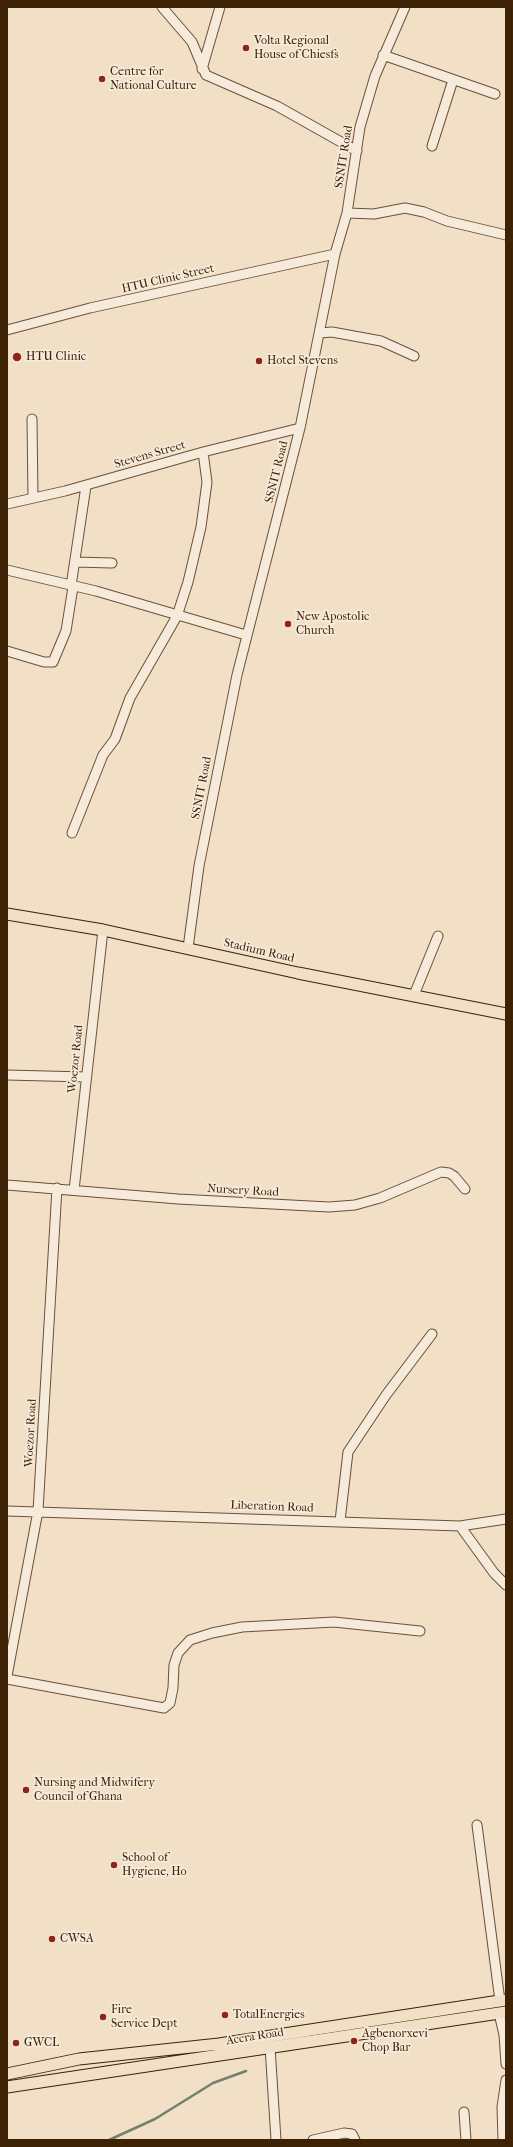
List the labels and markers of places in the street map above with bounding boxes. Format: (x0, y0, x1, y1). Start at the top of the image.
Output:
place label: Volta Regional House of Chiesfs (254, 34, 339, 62)
marker: Volta Regional House of Chiesfs (241, 43, 251, 53)
place label: Centre for National Culture (110, 65, 197, 93)
marker: Centre for National Culture (97, 74, 107, 84)
place label: HTU Clinic (26, 350, 86, 364)
marker: HTU Clinic (11, 351, 23, 363)
place label: Hotel Stevens (267, 354, 338, 368)
marker: Hotel Stevens (254, 356, 264, 366)
place label: New Apostolic Church (296, 610, 369, 638)
marker: New Apostolic Church (283, 619, 293, 629)
place label: Nursing and Midwifery Council of Ghana (34, 1776, 155, 1804)
marker: Nursing and Midwifery Council of Ghana (21, 1785, 31, 1795)
place label: School of Hygiene, Ho (122, 1851, 187, 1879)
marker: School of Hygiene, Ho (109, 1860, 119, 1870)
place label: CWSA (60, 1932, 94, 1946)
marker: CWSA (47, 1934, 57, 1944)
place label: Fire Service Dept (111, 2003, 177, 2031)
place label: TotalEnergies (233, 2008, 305, 2022)
marker: TotalEnergies (220, 2010, 230, 2020)
marker: Fire Service Dept (98, 2012, 108, 2022)
place label: Agbenorxevi Chop Bar (362, 2027, 428, 2055)
place label: GWCL (24, 2036, 59, 2050)
marker: Agbenorxevi Chop Bar (349, 2036, 359, 2046)
marker: GWCL (11, 2038, 21, 2048)

